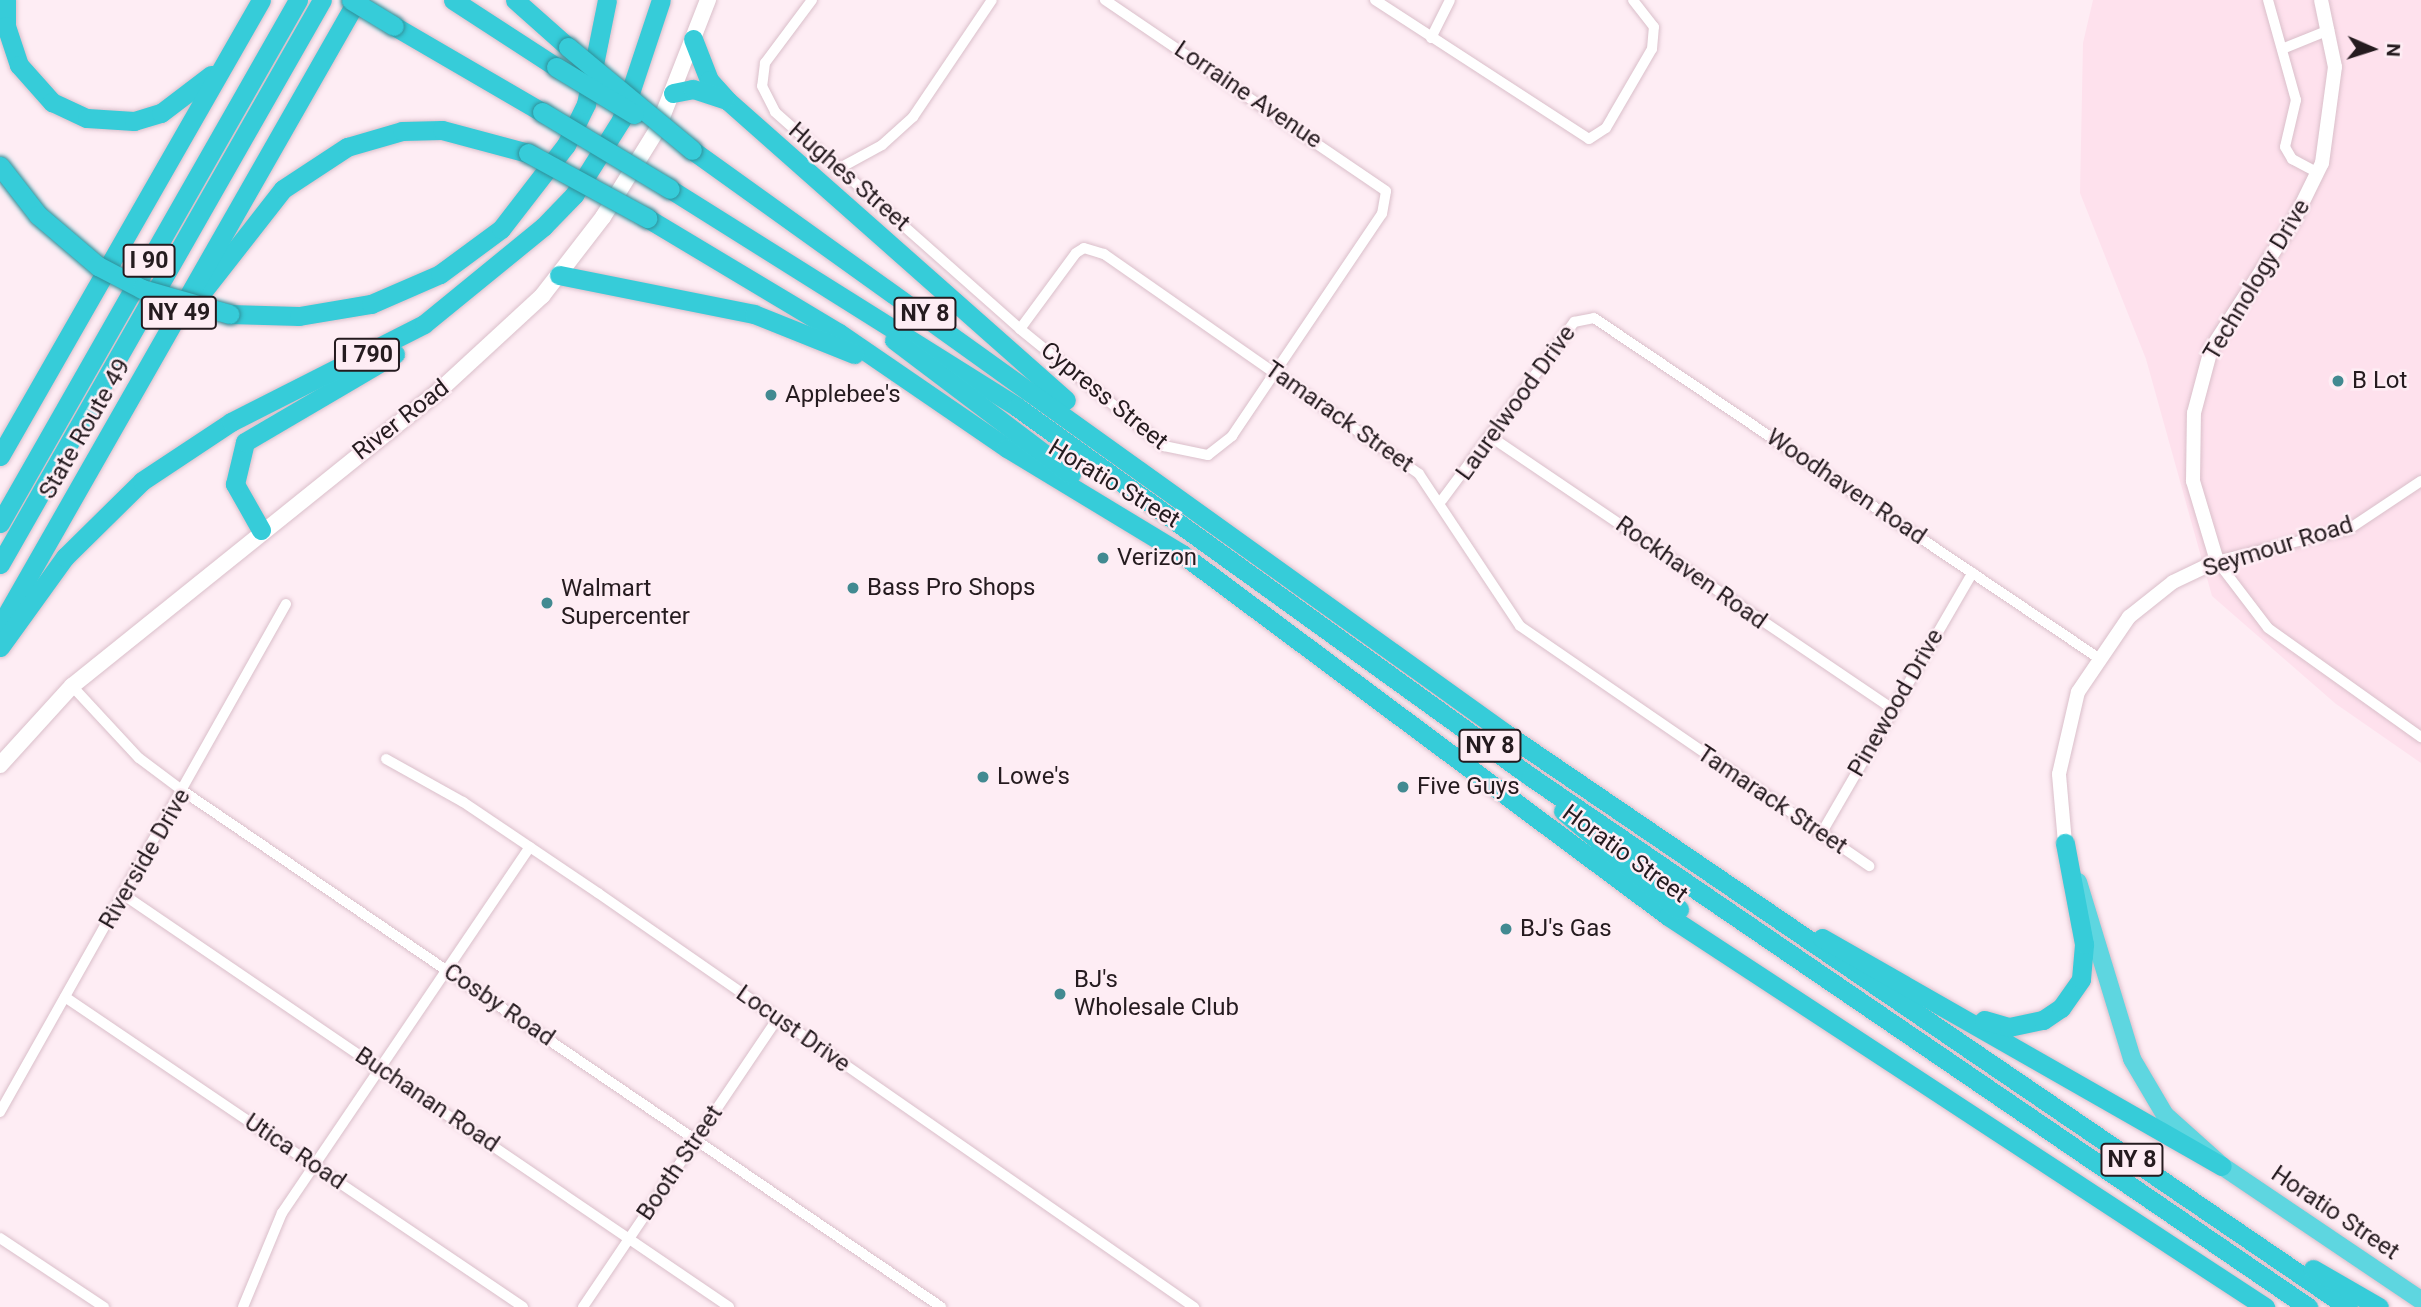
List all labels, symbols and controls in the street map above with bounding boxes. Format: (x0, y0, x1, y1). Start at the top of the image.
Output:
north arrow (2337, 14, 2407, 84)
street label: Lorraine Avenue (1169, 35, 1327, 155)
text: N (2382, 43, 2405, 57)
street label: Hughes Street (782, 116, 916, 238)
street label: Technology Drive (2198, 194, 2316, 366)
road number: I 90 (121, 242, 177, 280)
road number: NY 49 (140, 294, 218, 332)
road number: NY 8 (892, 294, 958, 334)
street label: Laurelwood Drive (1450, 320, 1582, 486)
road number: I 790 (334, 336, 400, 374)
street label: Cypress Street (1035, 336, 1173, 456)
street label: State Route 49 (33, 354, 137, 504)
street label: Tamarack Street (1259, 355, 1419, 479)
place label: B Lot (2352, 367, 2407, 395)
marker: B Lot (2330, 373, 2346, 389)
street label: River Road (347, 374, 455, 466)
place label: Applebee's (785, 381, 901, 409)
marker: Applebee's (763, 387, 779, 403)
street label: Woodhaven Road (1761, 423, 1931, 551)
street label: Horatio Street (1043, 433, 1185, 535)
street label: Rockhaven Road (1610, 510, 1772, 636)
street label: Seymour Road (2200, 511, 2356, 583)
place label: Verizon (1117, 544, 1197, 572)
marker: Verizon (1095, 550, 1111, 566)
place label: Bass Pro Shops (867, 574, 1035, 602)
place label: Walmart Supercenter (561, 575, 690, 631)
marker: Bass Pro Shops (845, 580, 861, 596)
marker: Walmart Supercenter (539, 595, 555, 611)
street label: Pinewood Drive (1842, 624, 1950, 782)
road number: NY 8 (1457, 726, 1523, 766)
street label: Tamarack Street (1691, 739, 1853, 861)
place label: Lowe's (997, 763, 1070, 791)
marker: Lowe's (975, 769, 991, 785)
place label: Five Guys (1417, 773, 1520, 801)
marker: Five Guys (1395, 779, 1411, 795)
street label: Riverside Drive (93, 784, 197, 934)
street label: Horatio Street (1557, 799, 1693, 909)
place label: BJ's Gas (1520, 915, 1612, 943)
marker: BJ's Gas (1498, 921, 1514, 937)
street label: Cosby Road (438, 957, 560, 1053)
place label: BJ's Wholesale Club (1074, 966, 1239, 1022)
street label: Locust Drive (730, 979, 856, 1079)
marker: BJ's Wholesale Club (1052, 986, 1068, 1002)
street label: Buchanan Road (349, 1041, 505, 1159)
street label: Booth Street (631, 1100, 729, 1226)
street label: Utica Road (239, 1108, 351, 1196)
road number: NY 8 (2099, 1140, 2165, 1180)
street label: Horatio Street (2266, 1160, 2404, 1266)

